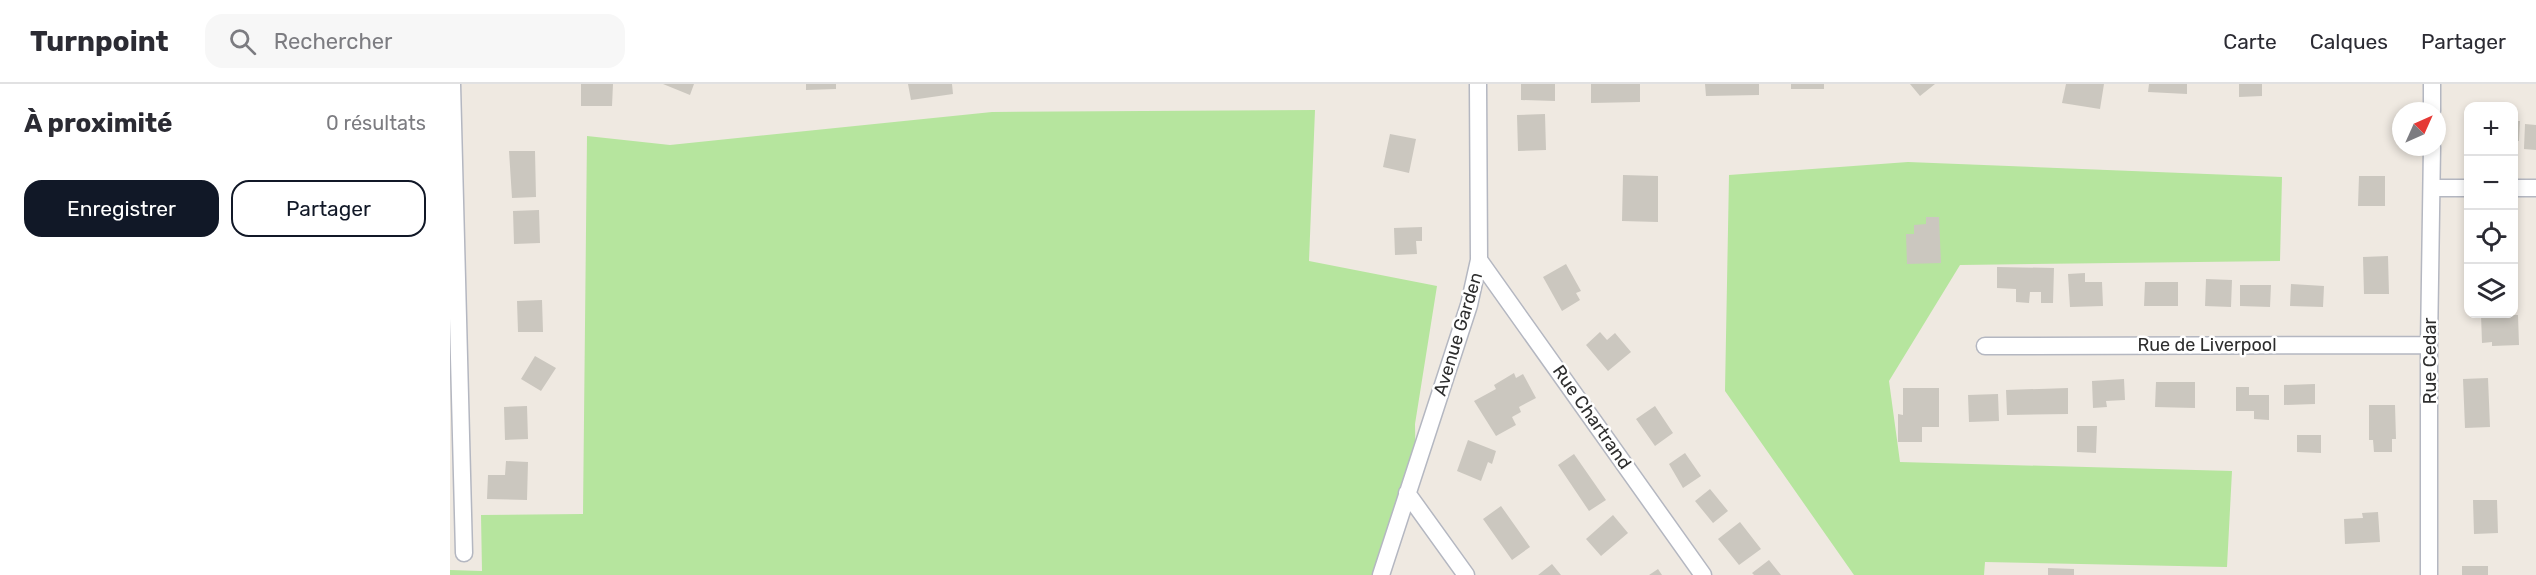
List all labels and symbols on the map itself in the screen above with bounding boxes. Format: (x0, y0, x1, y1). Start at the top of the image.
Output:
north arrow (2392, 102, 2446, 156)
street label: Avenue Garden (1429, 270, 1487, 398)
street label: Rue Cedar (2419, 318, 2441, 404)
street label: Rue de Liverpool (2137, 334, 2277, 356)
street label: Rue Chartrand (1548, 361, 1636, 473)

